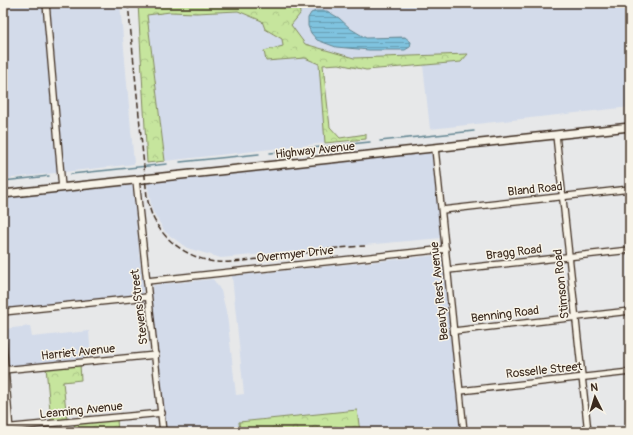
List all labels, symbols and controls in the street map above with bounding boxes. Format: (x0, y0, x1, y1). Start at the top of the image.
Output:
street label: Highway Avenue (275, 139, 356, 162)
street label: Bland Road (507, 179, 563, 200)
street label: Beauty Rest Avenue (427, 241, 452, 341)
street label: Bragg Road (485, 242, 543, 263)
street label: Overmyer Drive (256, 243, 334, 266)
street label: Stimson Road (550, 248, 573, 320)
street label: Stevens Street (127, 268, 152, 346)
street label: Benning Road (470, 303, 540, 326)
street label: Harriet Avenue (40, 341, 116, 364)
street label: Rosselle Street (505, 359, 583, 382)
north arrow (575, 377, 615, 417)
text: N (590, 381, 599, 394)
street label: Leaming Avenue (39, 399, 123, 422)

